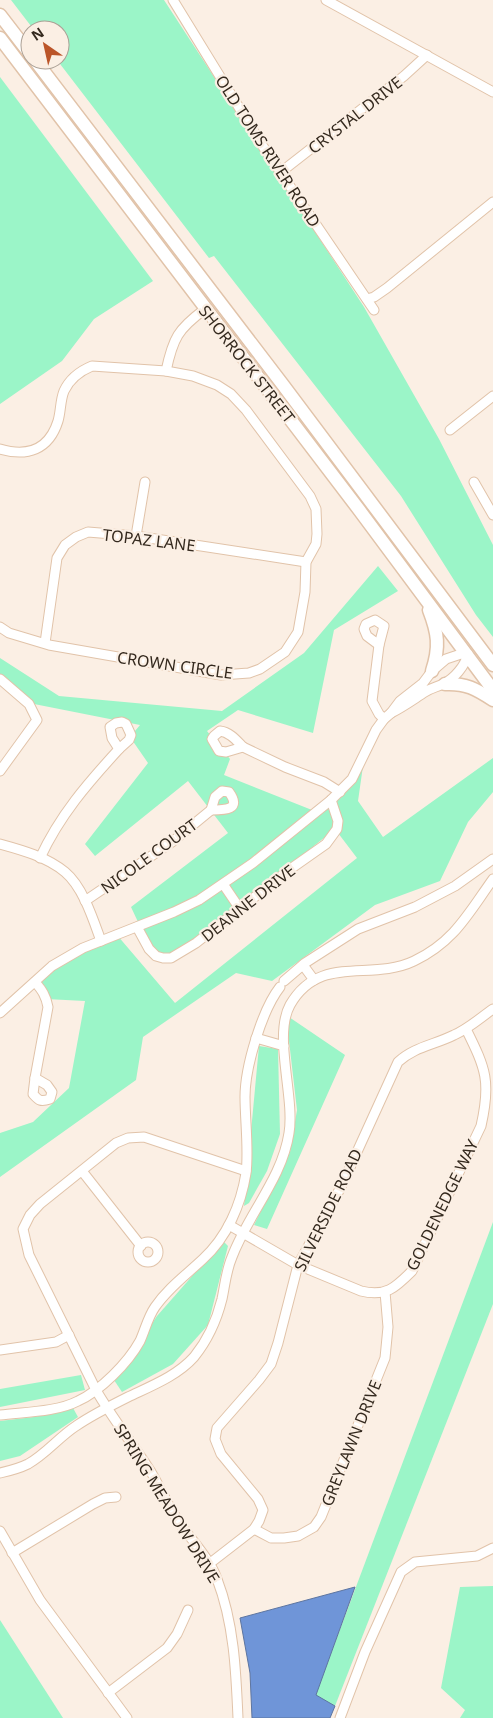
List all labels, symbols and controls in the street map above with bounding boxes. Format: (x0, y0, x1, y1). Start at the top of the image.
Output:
north arrow (20, 20, 70, 70)
text: N (27, 23, 47, 45)
street label: OLD TOMS RIVER ROAD (211, 71, 325, 231)
street label: CRYSTAL DRIVE (303, 71, 407, 159)
street label: SHORROCK STREET (194, 300, 300, 428)
street label: TOPAZ LANE (101, 523, 197, 557)
street label: CROWN CIRCLE (116, 646, 234, 684)
street label: NICOLE COURT (96, 813, 202, 898)
street label: DEANNE DRIVE (196, 859, 300, 947)
street label: GOLDENEDGE WAY (401, 1135, 484, 1274)
street label: SILVERSIDE ROAD (289, 1145, 367, 1275)
street label: GREYLAWN DRIVE (316, 1377, 386, 1509)
street label: SPRING MEADOW DRIVE (109, 1419, 225, 1587)

